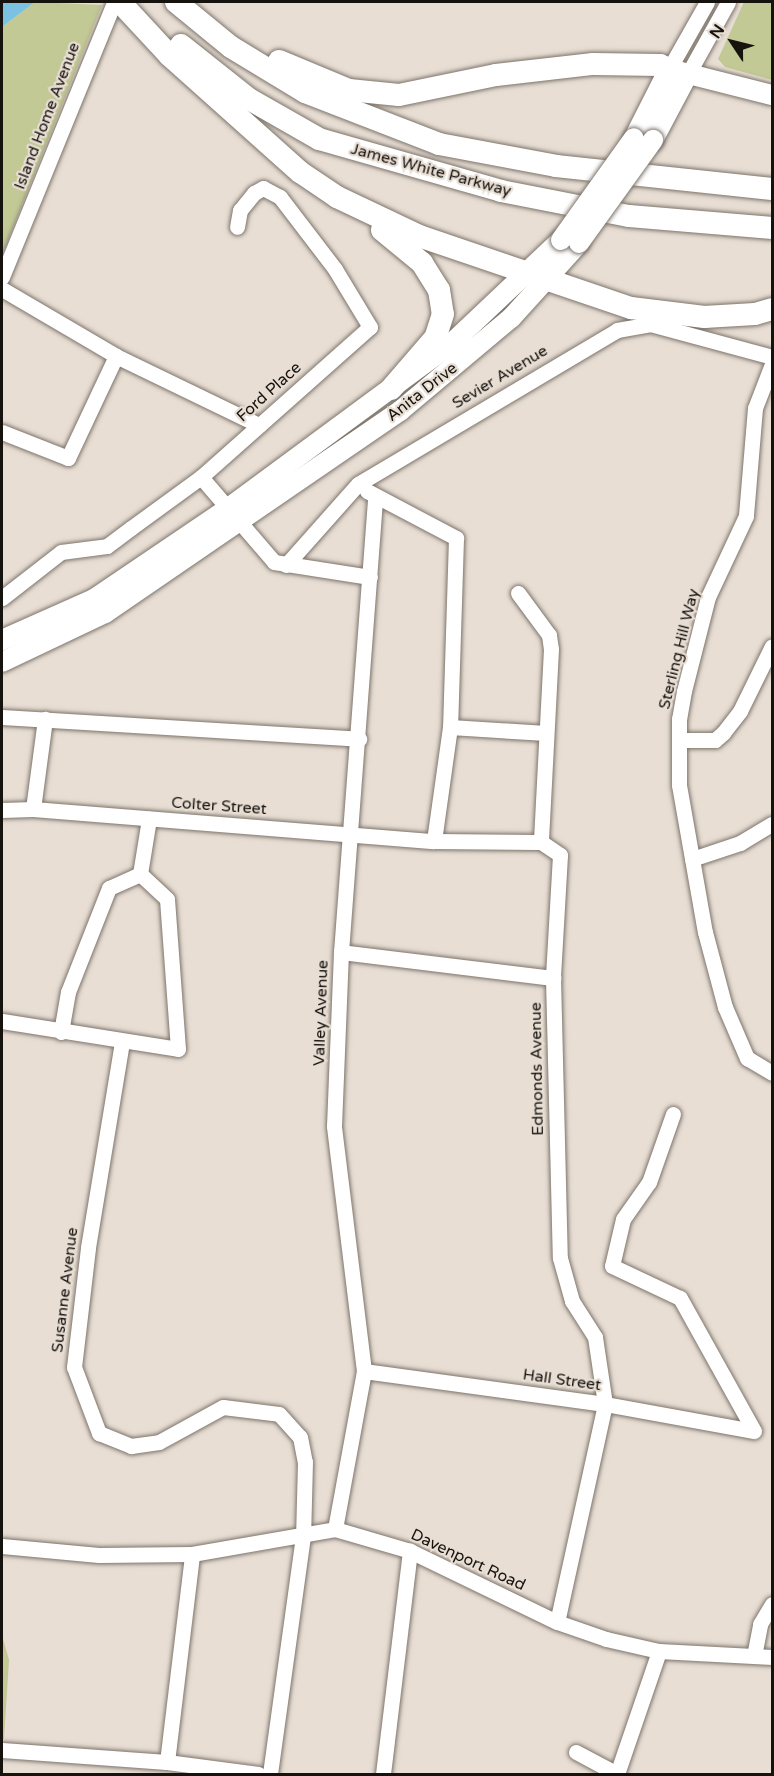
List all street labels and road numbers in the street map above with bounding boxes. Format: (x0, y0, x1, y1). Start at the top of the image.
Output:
street label: Island Home Avenue (10, 40, 84, 192)
street label: James White Parkway (349, 139, 513, 201)
street label: Sevier Avenue (449, 341, 551, 413)
street label: Ford Place (233, 358, 305, 426)
street label: Anita Drive (383, 359, 461, 425)
street label: Sterling Hill Way (655, 587, 703, 711)
street label: Colter Street (171, 793, 267, 819)
street label: Valley Avenue (310, 960, 332, 1066)
street label: Edmonds Avenue (526, 1002, 548, 1136)
street label: Susanne Avenue (48, 1226, 82, 1354)
street label: Hall Street (522, 1365, 602, 1395)
street label: Davenport Road (408, 1525, 528, 1595)

